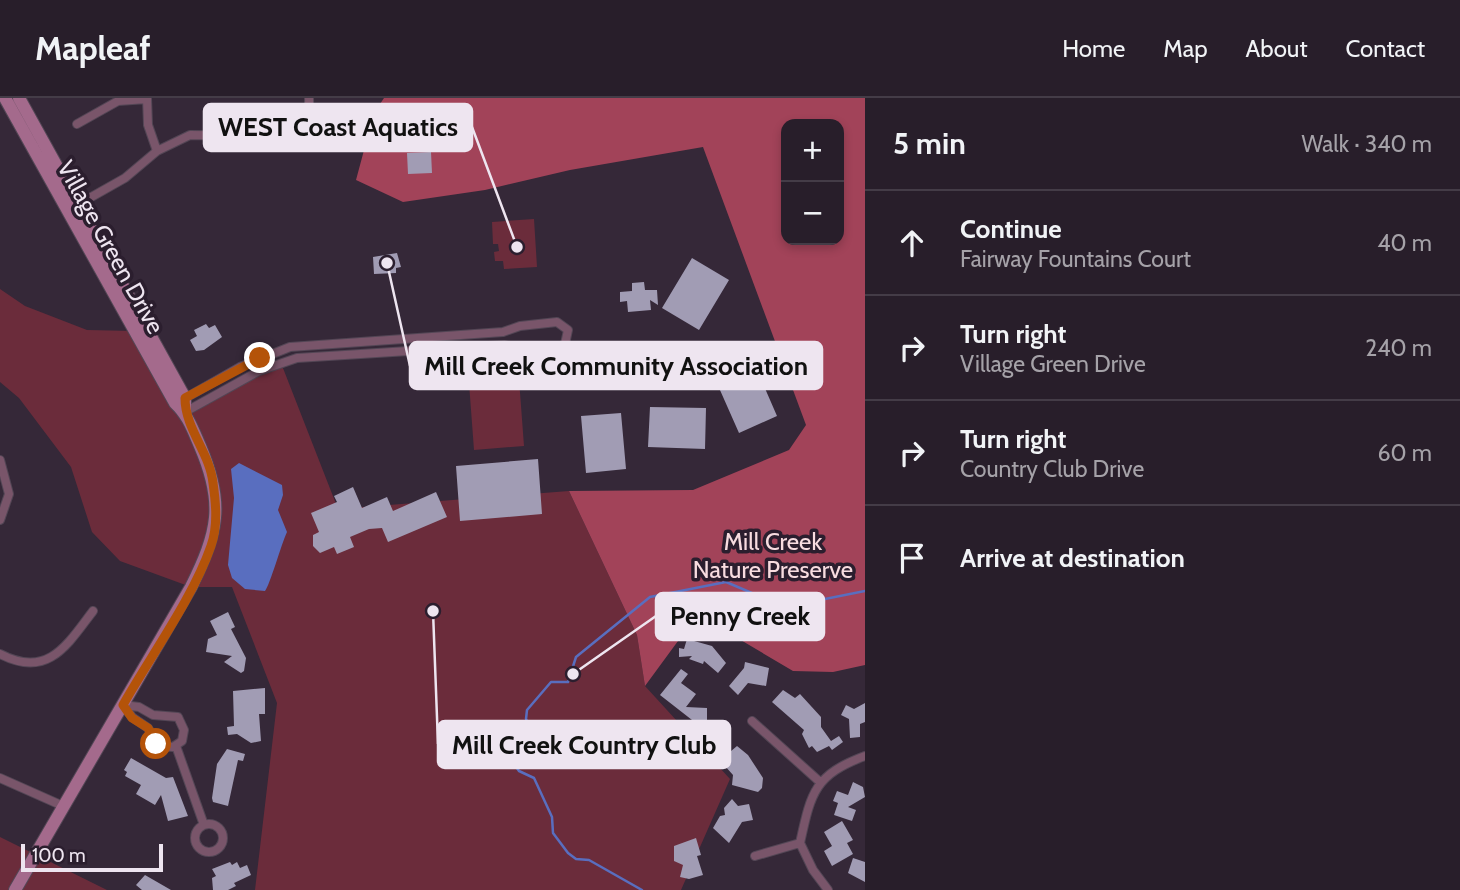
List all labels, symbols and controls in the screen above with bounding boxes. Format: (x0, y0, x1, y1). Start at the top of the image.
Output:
text: Mapleaf (35, 28, 151, 68)
text: Home (1062, 34, 1125, 63)
text: Map (1163, 34, 1208, 63)
text: About (1246, 34, 1308, 63)
text: Contact (1346, 34, 1425, 63)
callout: WEST Coast Aquatics (204, 104, 472, 151)
text: WEST Coast Aquatics (218, 111, 458, 143)
map controls (781, 119, 844, 245)
button: + (781, 119, 844, 182)
text: 5 min (893, 125, 966, 162)
text: Walk · 340 m (1301, 130, 1432, 158)
street label: Village Green Drive (51, 155, 171, 339)
button: − (781, 182, 844, 245)
text: Continue (960, 213, 1062, 245)
icon: ahead (893, 224, 931, 262)
text: 40 m (1377, 229, 1432, 257)
text: Fairway Fountains Court (960, 245, 1191, 273)
text: Turn right (960, 318, 1066, 350)
icon: right (893, 329, 931, 367)
text: 240 m (1365, 334, 1432, 362)
route end (244, 342, 275, 373)
callout: Mill Creek Community Association (410, 342, 822, 389)
text: Mill Creek Community Association (424, 350, 808, 382)
text: Village Green Drive (960, 350, 1146, 378)
text: Turn right (960, 423, 1066, 455)
icon: right (893, 434, 931, 472)
text: 60 m (1378, 439, 1432, 467)
text: Country Club Drive (960, 455, 1144, 483)
park label: Mill Creek Nature Preserve (693, 527, 853, 584)
icon: arrive (893, 539, 931, 577)
text: Arrive at destination (960, 542, 1185, 574)
callout: Penny Creek (656, 593, 824, 640)
text: Penny Creek (670, 600, 811, 632)
callout: Mill Creek Country Club (438, 721, 730, 768)
route start (140, 728, 171, 759)
text: Mill Creek Country Club (452, 729, 716, 761)
scale bar (21, 841, 163, 873)
text: 100 m (32, 844, 86, 867)

